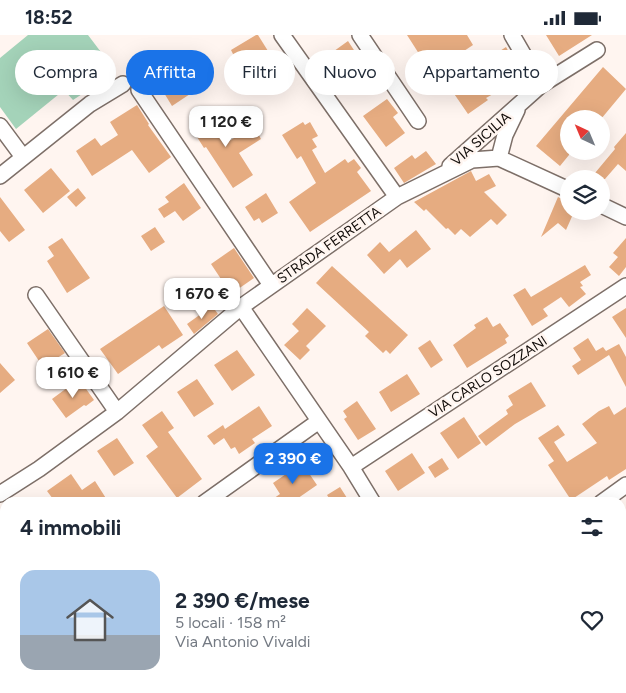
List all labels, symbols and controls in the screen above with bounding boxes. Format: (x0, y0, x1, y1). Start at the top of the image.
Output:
text: 18:52 (25, 6, 72, 29)
chip: Compra (15, 50, 116, 95)
chip: Affitta (126, 50, 214, 95)
chip: Filtri (224, 50, 295, 95)
chip: Nuovo (305, 50, 395, 95)
chip: Appartamento (405, 50, 558, 95)
pin: 1 120 € (180, 105, 272, 148)
street label: VIA SICILIA (448, 108, 515, 169)
north arrow (560, 110, 610, 160)
map controls (560, 110, 610, 220)
text: 1 120 € (200, 112, 252, 131)
button: layers (560, 170, 610, 220)
street label: STRADA FERRETTA (274, 203, 385, 287)
pin: 1 670 € (156, 277, 248, 320)
text: 1 670 € (175, 284, 229, 303)
street label: VIA CARLO SOZZANI (426, 332, 550, 422)
pin: 1 610 € (27, 357, 119, 399)
text: 1 610 € (47, 363, 99, 382)
pin: 2 390 € (247, 443, 339, 485)
text: 2 390 € (265, 449, 321, 468)
icon: filters (578, 513, 606, 541)
text: 4 immobili (20, 515, 121, 540)
text: 2 390 €/mese (175, 588, 310, 613)
icon: home (60, 590, 120, 650)
icon: heart (578, 606, 606, 634)
text: 5 locali · 158 m² (175, 613, 286, 632)
text: Via Antonio Vivaldi (175, 632, 311, 651)

